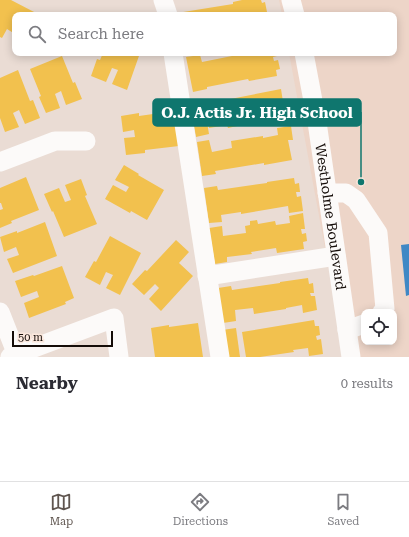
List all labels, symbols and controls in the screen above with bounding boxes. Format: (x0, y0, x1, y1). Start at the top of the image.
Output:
search box (12, 12, 397, 56)
icon: search (26, 23, 48, 45)
text: Search here (58, 25, 144, 43)
callout: O.J. Actis Jr. High School (153, 99, 361, 126)
text: O.J. Actis Jr. High School (161, 104, 353, 122)
street label: Westholme Boulevard (312, 142, 349, 291)
map controls (361, 309, 397, 345)
button: locate (361, 309, 397, 345)
scale bar (12, 329, 113, 348)
text: 50 m (18, 331, 43, 344)
text: Nearby (16, 373, 78, 393)
text: 0 results (341, 376, 393, 391)
tab: Map (50, 491, 73, 528)
tab: Directions (173, 491, 228, 528)
tab: Saved (327, 491, 359, 528)

